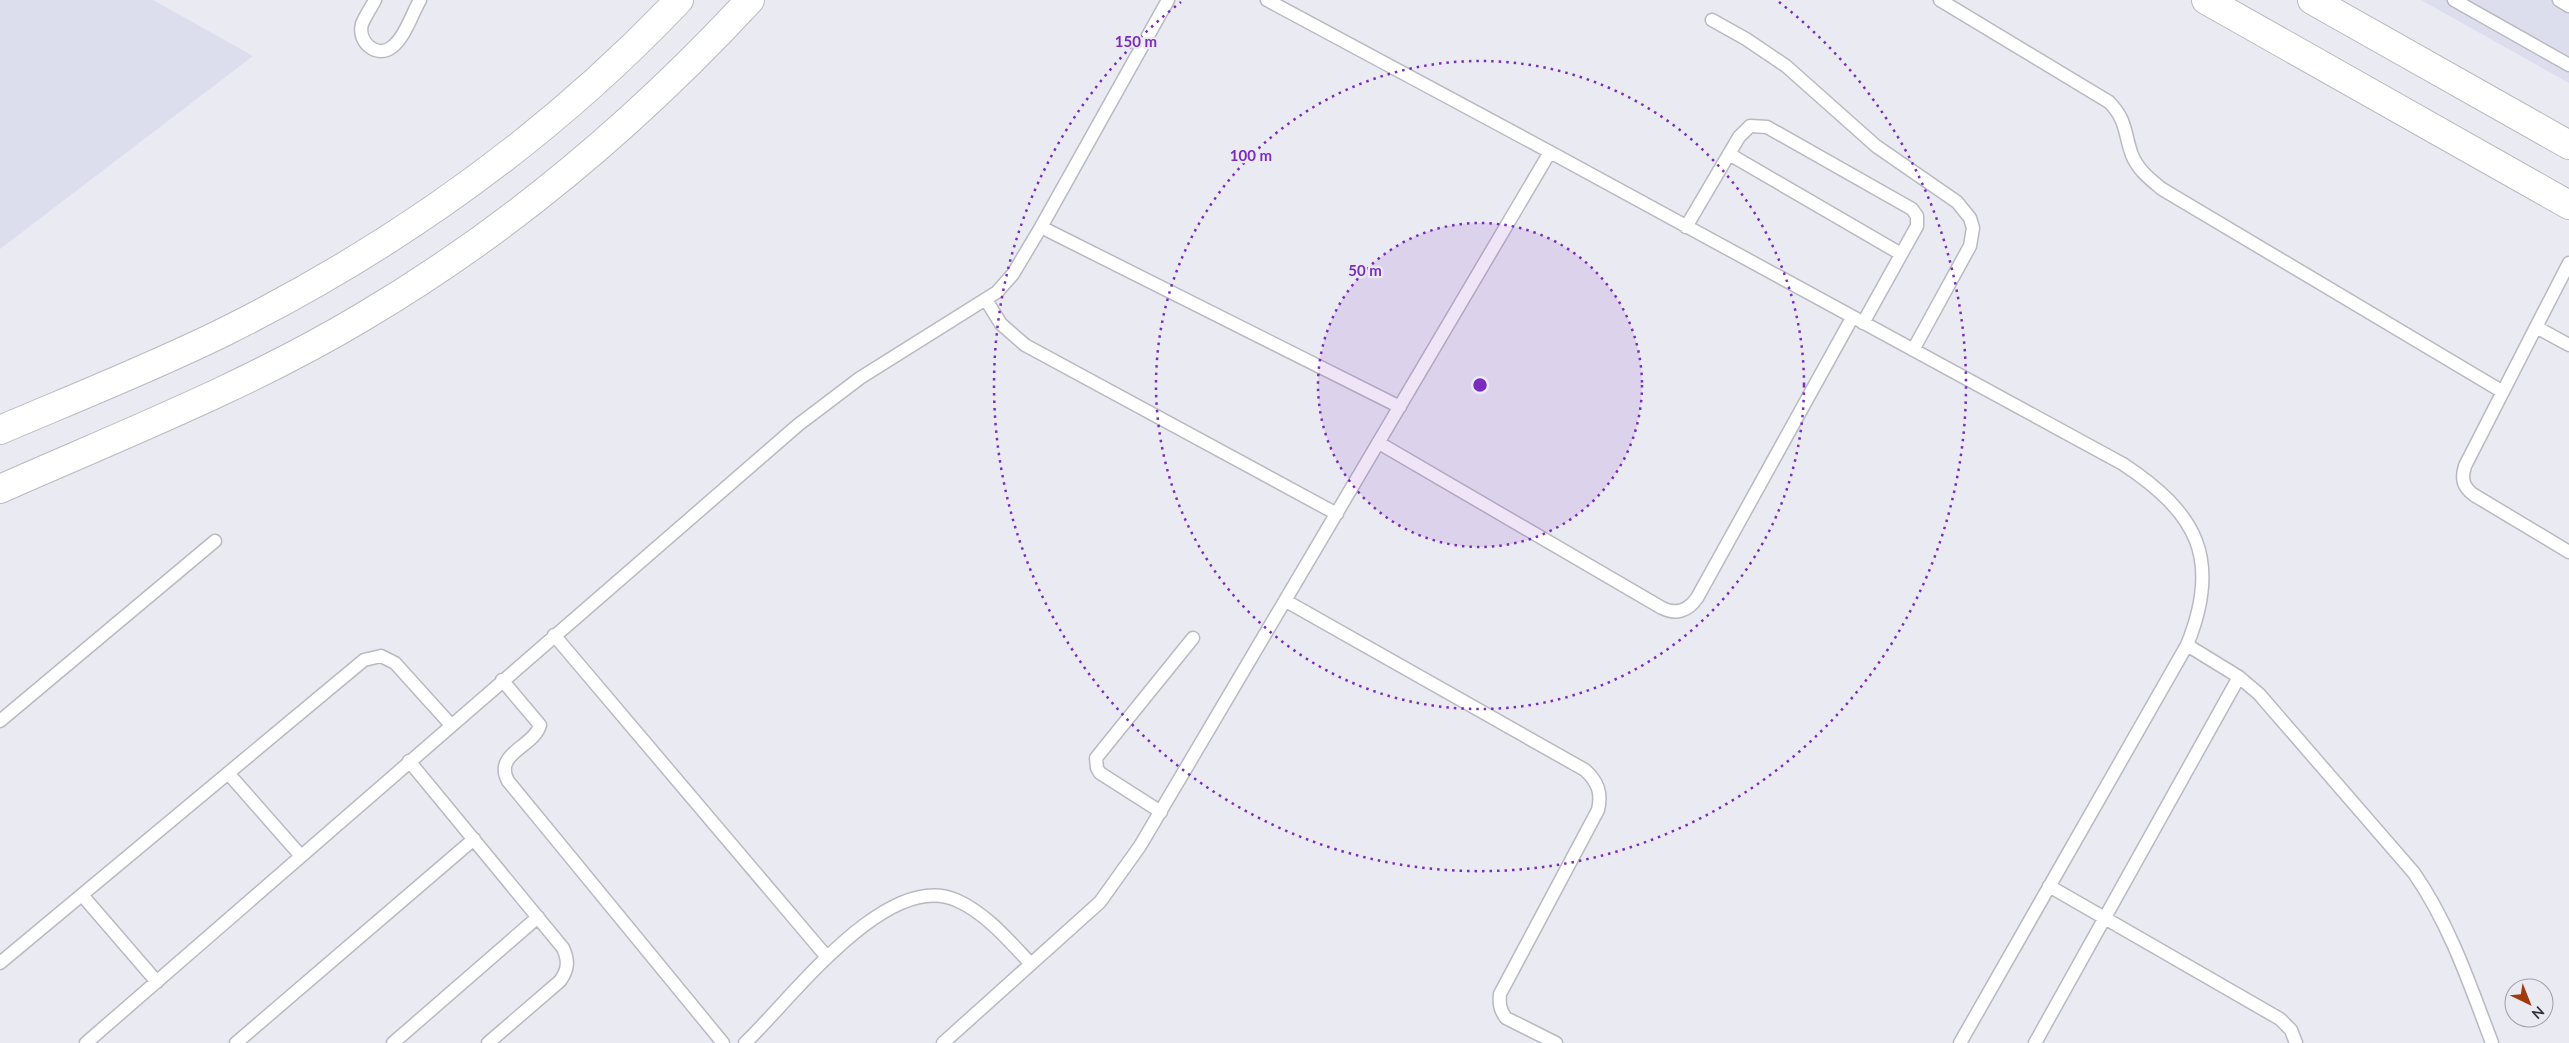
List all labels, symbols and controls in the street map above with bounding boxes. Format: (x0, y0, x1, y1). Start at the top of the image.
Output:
text: 150 m (1115, 32, 1157, 50)
text: 100 m (1230, 146, 1272, 164)
text: 50 m (1348, 261, 1382, 279)
centre of rings (1471, 376, 1489, 394)
north arrow (2504, 978, 2554, 1028)
text: N (2528, 1003, 2548, 1023)

